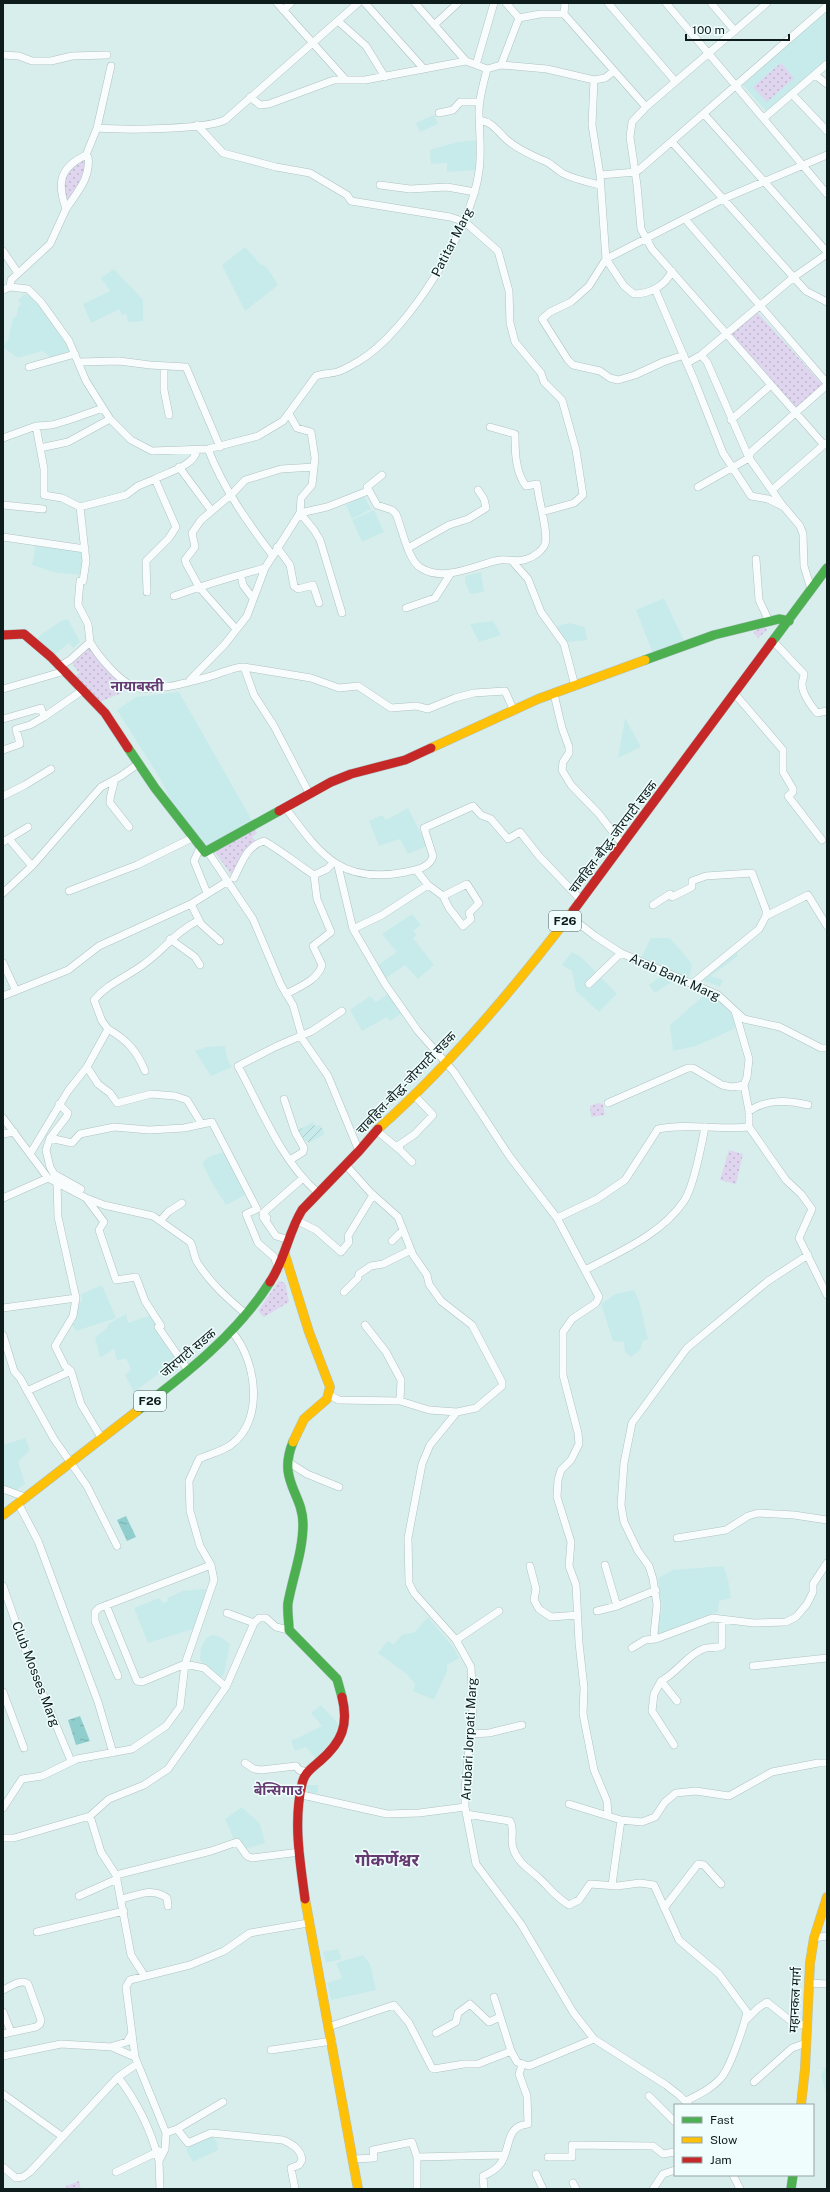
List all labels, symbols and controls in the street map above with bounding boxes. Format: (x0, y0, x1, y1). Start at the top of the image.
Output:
scale bar (686, 16, 789, 42)
text: 100 m (692, 23, 725, 37)
street label: Patitar Marg (428, 205, 476, 279)
district label: नायाबस्ती (110, 678, 164, 694)
street label: चाबहिल-बौद्ध-जोरपाटी सडक (566, 777, 661, 896)
road number: F26 (549, 911, 581, 931)
street label: Arab Bank Marg (627, 950, 723, 1004)
street label: चाबहिल-बौद्ध-जोरपाटी सडक (353, 1028, 460, 1137)
street label: जोरपाटी सडक (157, 1325, 220, 1381)
road number: F26 (134, 1391, 166, 1411)
street label: Club Mosses Marg (9, 1619, 63, 1729)
street label: Arubari Jorpati Marg (458, 1677, 480, 1801)
district label: बेन्सिगाउ (254, 1781, 303, 1798)
district label: गोकर्णेश्वर (355, 1850, 419, 1870)
street label: महानकल मार्ग (786, 1966, 804, 2033)
legend (674, 2104, 814, 2176)
text: Fast (710, 2113, 735, 2127)
text: Slow (710, 2133, 738, 2147)
text: Jam (710, 2153, 732, 2167)

